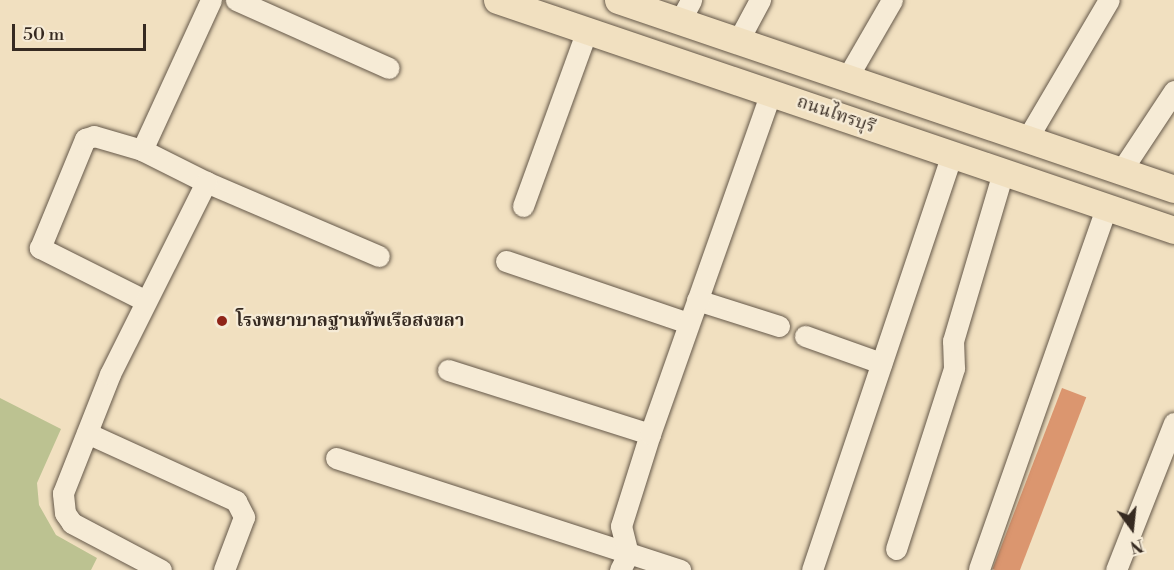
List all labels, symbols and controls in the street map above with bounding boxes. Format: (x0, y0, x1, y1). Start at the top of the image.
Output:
scale bar (15, 12, 148, 50)
text: 50 m (23, 23, 64, 46)
street label: ถนนไทรบุรี (794, 91, 878, 139)
place label: โรงพยาบาลฐานทัพเรือสงขลา (236, 310, 464, 332)
marker: โรงพยาบาลฐานทัพเรือสงขลา (213, 312, 231, 330)
north arrow (1102, 498, 1162, 558)
text: N (1128, 534, 1145, 557)

